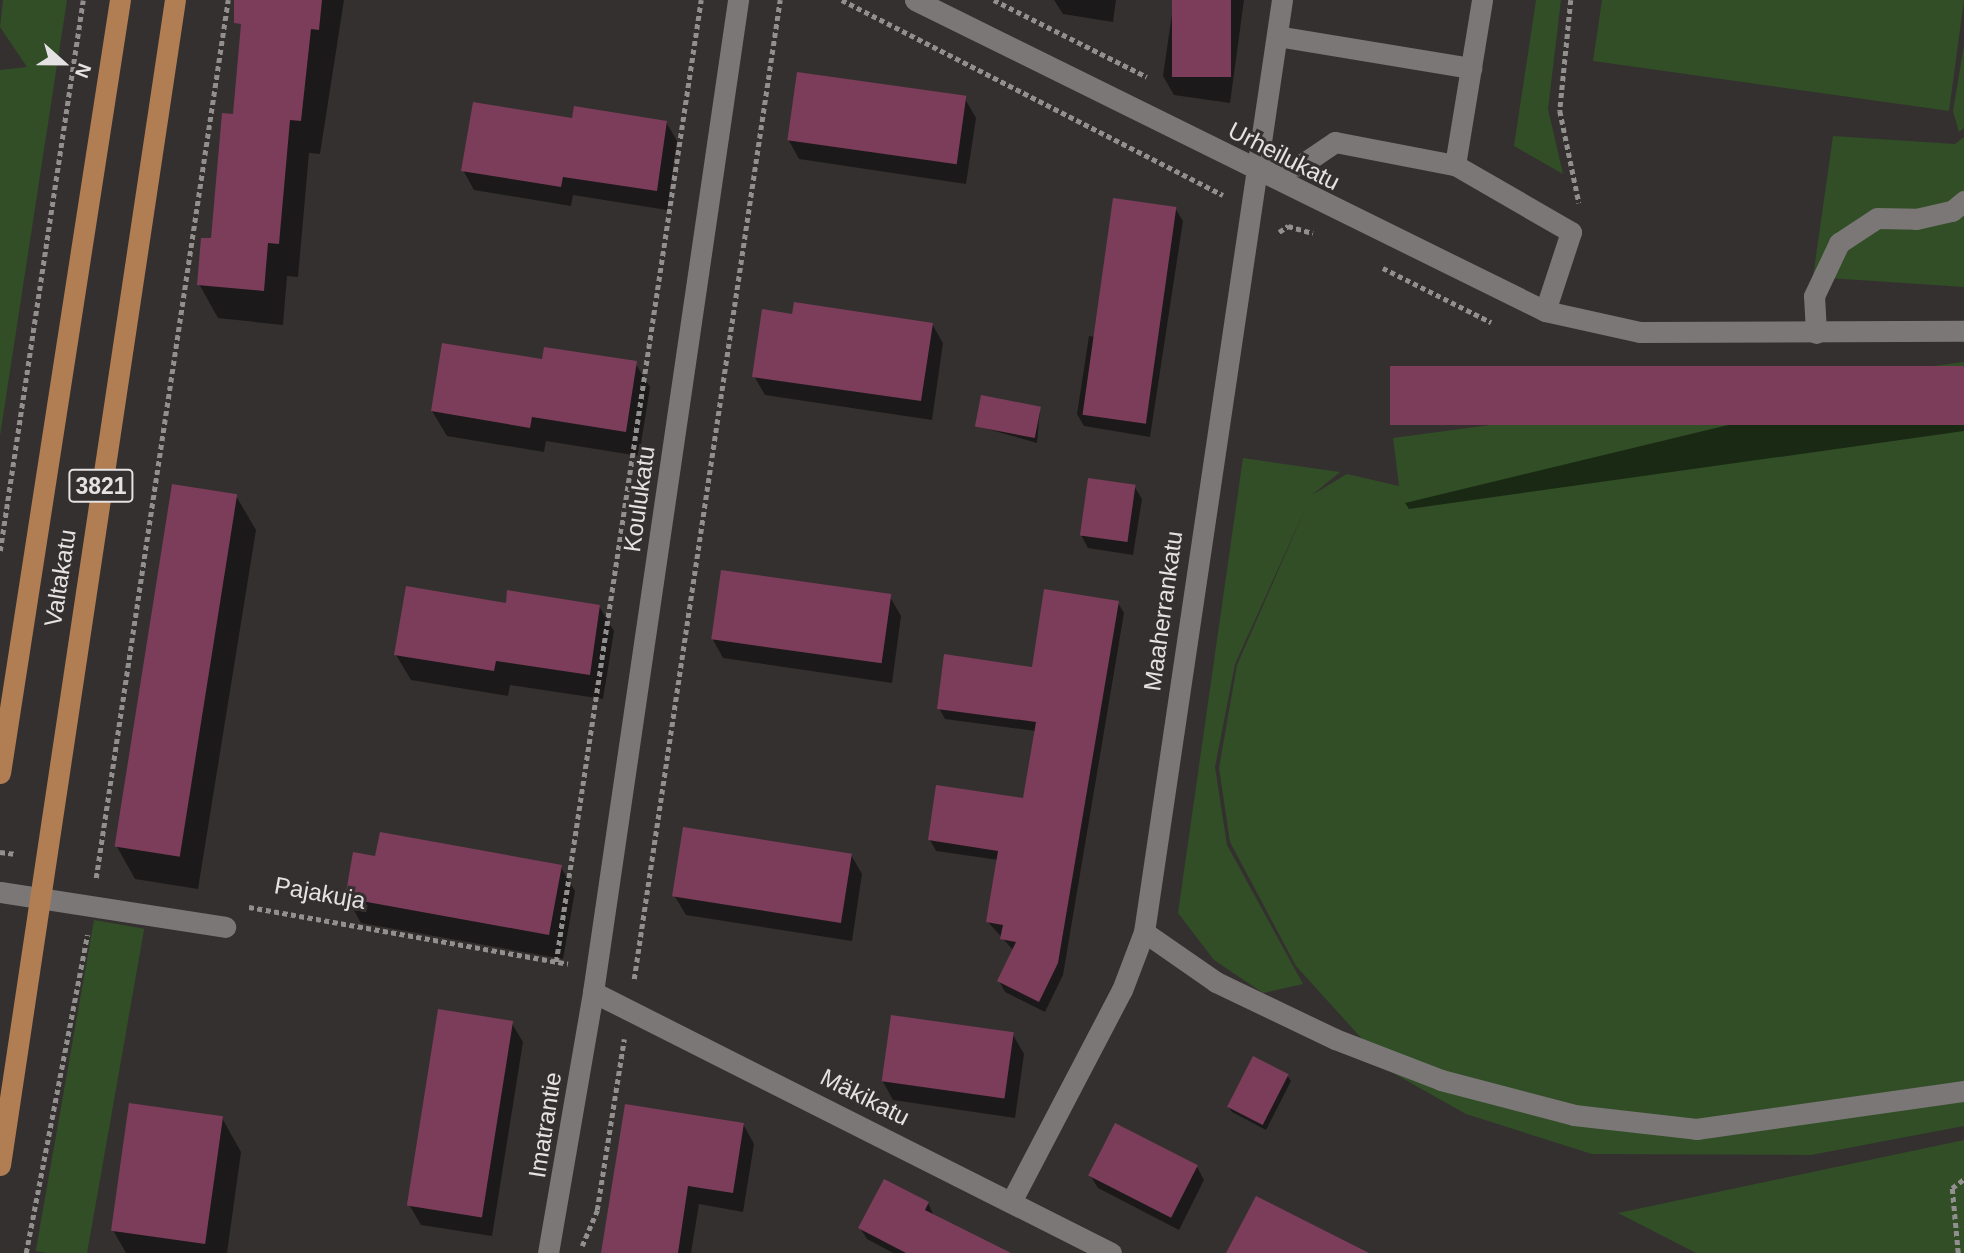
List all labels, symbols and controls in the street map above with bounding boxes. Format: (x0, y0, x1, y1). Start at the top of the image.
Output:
north arrow (28, 28, 98, 98)
text: N (71, 61, 95, 81)
street label: Urheilukatu (1223, 116, 1345, 196)
street label: Koulukatu (617, 444, 661, 554)
road number: 3821 (68, 466, 134, 506)
street label: Valtakatu (38, 527, 82, 629)
street label: Maaherrankatu (1138, 529, 1188, 693)
street label: Pajakuja (272, 871, 368, 915)
street label: Mäkikatu (816, 1062, 914, 1132)
street label: Imatrantie (522, 1070, 568, 1180)

